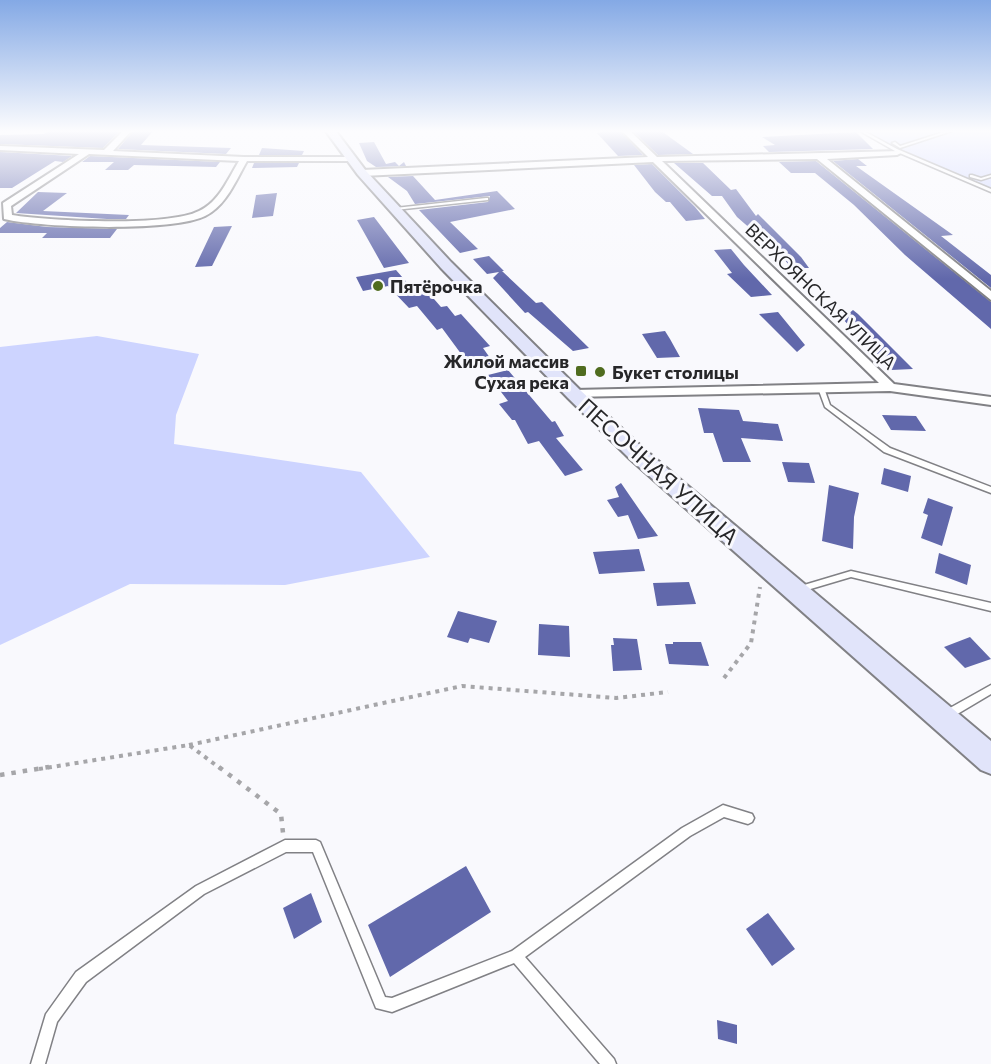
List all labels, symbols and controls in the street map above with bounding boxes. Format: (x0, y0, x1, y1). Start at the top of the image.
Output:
street label: ВЕРХОЯНСКАЯ УЛИЦА (741, 218, 901, 374)
place label: Пятёрочка (390, 275, 482, 297)
marker: Пятёрочка (371, 279, 385, 293)
place label: Жилой массив Сухая река (443, 350, 569, 393)
place label: Букет столицы (612, 361, 739, 383)
marker: Жилой массив Сухая река (574, 364, 588, 378)
marker: Букет столицы (593, 365, 607, 379)
street label: ПЕСОЧНАЯ УЛИЦА (573, 392, 745, 550)

